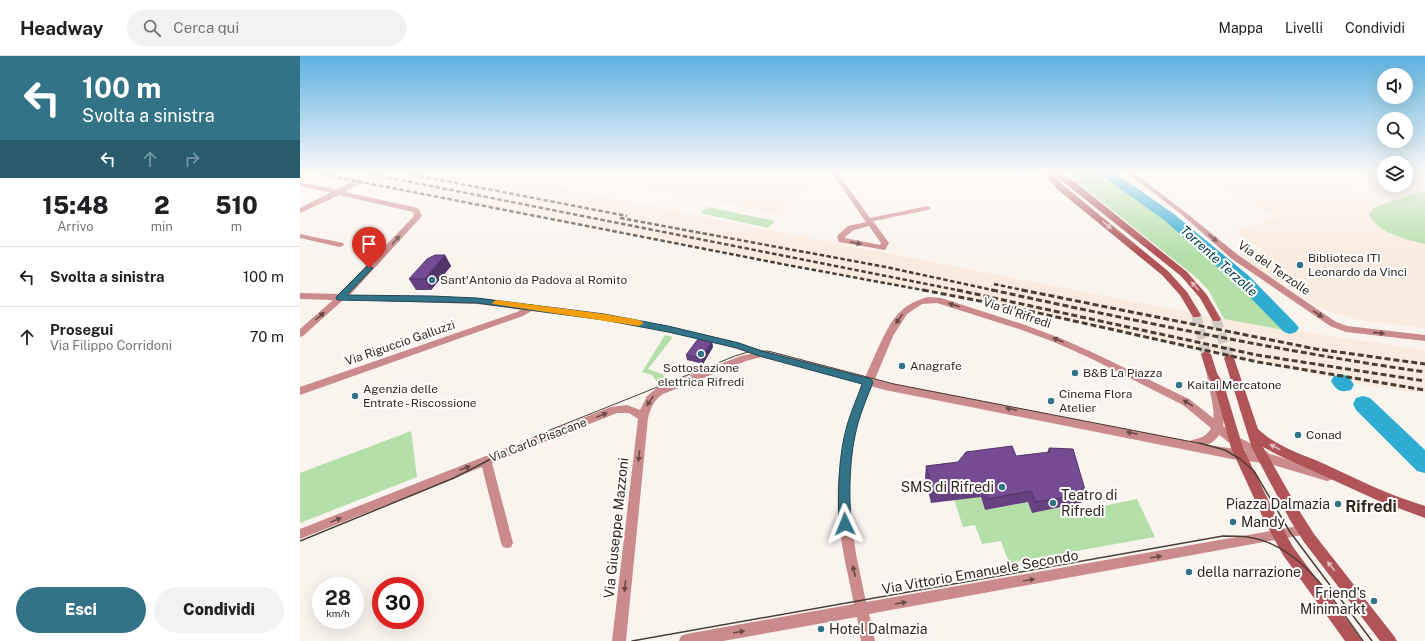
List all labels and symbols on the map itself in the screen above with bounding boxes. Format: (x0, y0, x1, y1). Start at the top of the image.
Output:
one-way arrow (1101, 221, 1112, 230)
water label: Torrente Terzolle (1178, 223, 1260, 299)
pin (352, 227, 386, 268)
one-way arrow (1207, 234, 1218, 243)
one-way arrow (391, 235, 400, 244)
street label: Via del Terzolle (1235, 238, 1313, 298)
one-way arrow (850, 240, 862, 246)
place label: Biblioteca ITI Leonardo da Vinci (1308, 251, 1407, 279)
marker: Biblioteca ITI Leonardo da Vinci (1295, 260, 1305, 270)
place label: Sant'Antonio da Padova al Romito (440, 273, 627, 287)
marker: Sant'Antonio da Padova al Romito (427, 275, 437, 285)
one-way arrow (1191, 281, 1200, 291)
street label: Via di Rifredi (981, 295, 1053, 331)
one-way arrow (947, 302, 959, 308)
one-way arrow (1313, 310, 1323, 318)
one-way arrow (315, 311, 325, 321)
one-way arrow (895, 314, 903, 324)
street label: Via Riguccio Galluzzi (343, 318, 457, 368)
one-way arrow (1373, 330, 1385, 337)
one-way arrow (1051, 337, 1063, 343)
marker: Sottostazione elettrica Rifredi (696, 349, 706, 359)
place label: Anagrafe (910, 359, 962, 373)
place label: Sottostazione elettrica Rifredi (658, 361, 744, 389)
marker: Anagrafe (897, 361, 907, 371)
place label: B&B La Piazza (1083, 366, 1162, 380)
marker: B&B La Piazza (1070, 368, 1080, 378)
place label: Kaitai Mercatone (1187, 378, 1282, 392)
marker: Kaitai Mercatone (1174, 380, 1184, 390)
place label: Agenzia delle Entrate - Riscossione (363, 382, 477, 410)
place label: Cinema Flora Atelier (1059, 387, 1132, 415)
marker: Agenzia delle Entrate - Riscossione (350, 391, 360, 401)
one-way arrow (646, 396, 654, 406)
marker: Cinema Flora Atelier (1046, 396, 1056, 406)
one-way arrow (1182, 400, 1194, 407)
one-way arrow (1004, 406, 1017, 412)
one-way arrow (597, 411, 609, 417)
street label: Via Carlo Pisacane (487, 415, 589, 465)
place label: Conad (1306, 428, 1342, 442)
one-way arrow (1126, 430, 1138, 436)
marker: Conad (1293, 430, 1303, 440)
one-way arrow (1269, 444, 1281, 451)
one-way arrow (636, 450, 642, 462)
street label: Via Giuseppe Mazzoni (601, 457, 631, 599)
one-way arrow (460, 464, 472, 470)
place label: SMS di Rifredi (901, 479, 994, 495)
marker: SMS di Rifredi (997, 482, 1007, 492)
place label: Teatro di Rifredi (1061, 487, 1117, 519)
place label: Piazza Dalmazia (1226, 496, 1330, 512)
district label: Rifredi (1345, 497, 1397, 516)
marker: Teatro di Rifredi (1048, 498, 1058, 508)
marker: Piazza Dalmazia (1333, 499, 1343, 509)
position arrow (824, 503, 866, 545)
place label: Mandy (1241, 514, 1286, 530)
one-way arrow (331, 516, 343, 522)
marker: Mandy (1228, 517, 1238, 527)
street label: Via Vittorio Emanuele Secondo (880, 547, 1080, 597)
one-way arrow (1150, 553, 1163, 559)
one-way arrow (1327, 560, 1335, 571)
place label: della narrazione (1197, 564, 1301, 580)
one-way arrow (850, 565, 856, 578)
marker: della narrazione (1184, 567, 1194, 577)
one-way arrow (1022, 576, 1035, 582)
speed limit sign: 30 (372, 577, 424, 629)
one-way arrow (622, 580, 628, 592)
place label: Friend's Minimarkt (1300, 585, 1366, 617)
marker: Friend's Minimarkt (1369, 596, 1379, 606)
one-way arrow (894, 599, 907, 605)
place label: Hotel Dalmazia (829, 621, 927, 637)
marker: Hotel Dalmazia (816, 624, 826, 634)
one-way arrow (732, 628, 745, 634)

